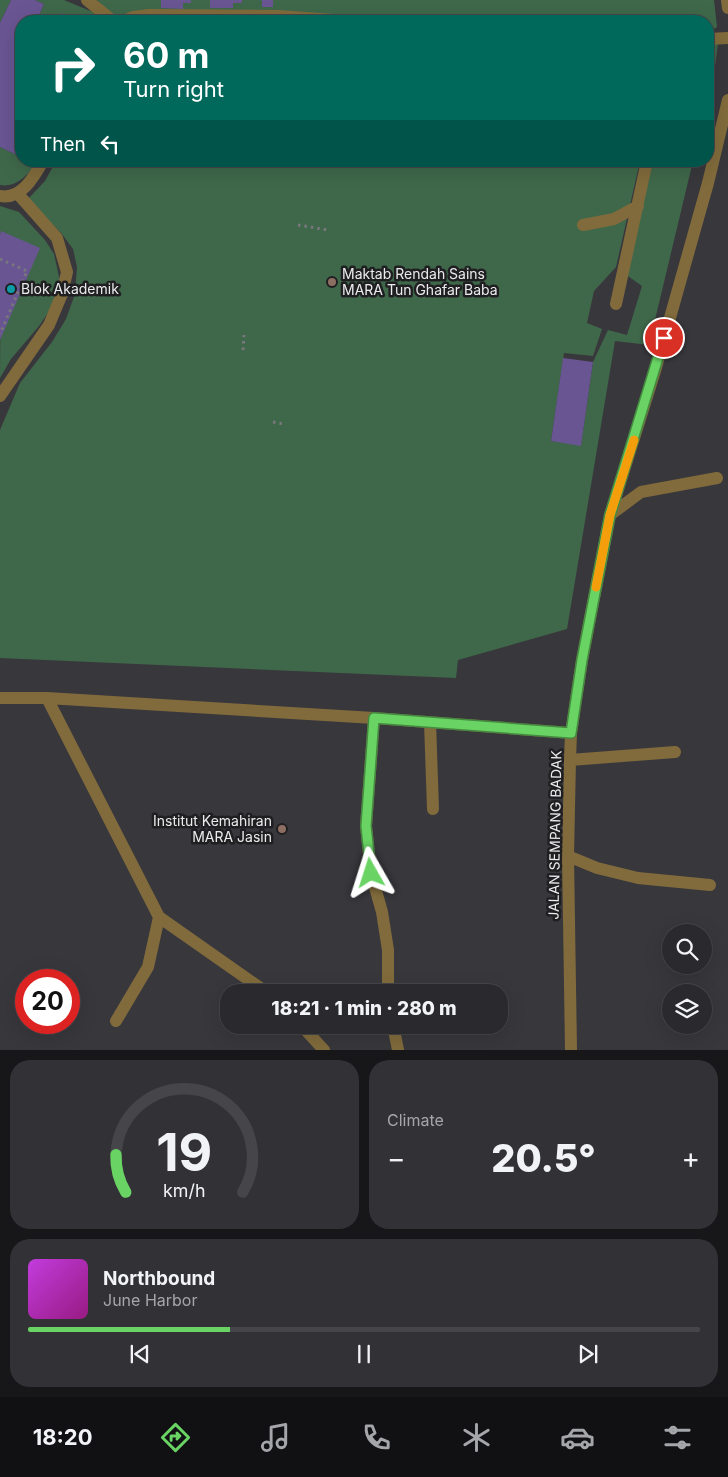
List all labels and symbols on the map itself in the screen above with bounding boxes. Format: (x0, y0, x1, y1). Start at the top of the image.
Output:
place label: Maktab Rendah Sains MARA Tun Ghafar Baba (342, 265, 498, 298)
marker: Maktab Rendah Sains MARA Tun Ghafar Baba (326, 276, 338, 288)
place label: Blok Akademik (21, 280, 119, 297)
marker: Blok Akademik (5, 283, 17, 295)
pin (643, 317, 685, 359)
street label: JALAN SEMPANG BADAK (545, 750, 564, 920)
place label: Institut Kemahiran MARA Jasin (153, 812, 272, 845)
marker: Institut Kemahiran MARA Jasin (276, 823, 288, 835)
position arrow (344, 846, 396, 898)
speed limit sign: 20 (15, 969, 80, 1034)

